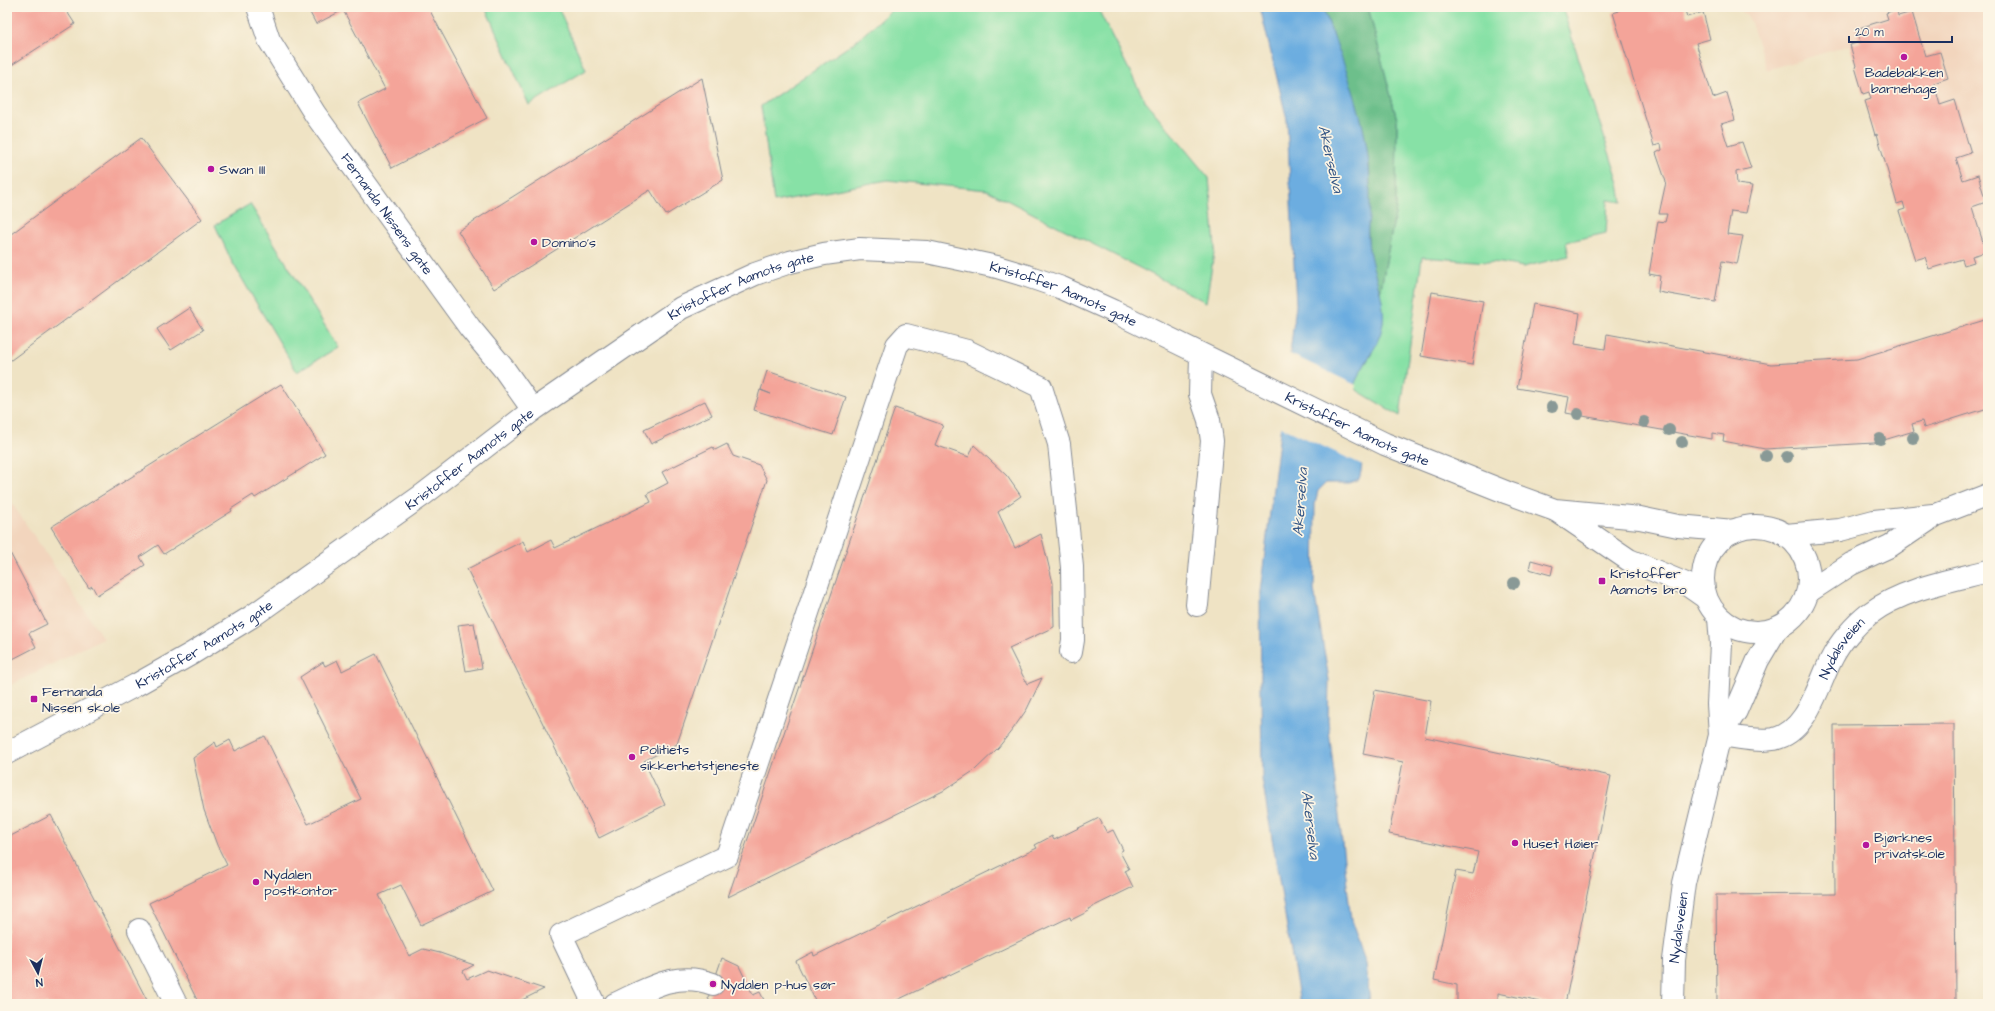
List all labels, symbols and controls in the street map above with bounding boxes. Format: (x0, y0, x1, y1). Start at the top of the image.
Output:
scale bar (1849, 18, 1952, 44)
text: 20 m (1855, 24, 1884, 41)
marker: Badebakken barnehage (1899, 52, 1909, 62)
place label: Badebakken barnehage (1865, 63, 1943, 99)
water label: Akerselva (1313, 123, 1349, 196)
street label: Fernanda Nissens gate (336, 149, 438, 280)
place label: Swan III (219, 160, 265, 180)
marker: Swan III (206, 164, 216, 174)
place label: Domino's (542, 233, 596, 253)
marker: Domino's (529, 237, 539, 247)
street label: Kristoffer Aamots gate (664, 248, 816, 325)
street label: Kristoffer Aamots gate (988, 257, 1141, 332)
street label: Kristoffer Aamots gate (1281, 388, 1433, 472)
street label: Kristoffer Aamots gate (401, 404, 539, 515)
water label: Akerselva (1288, 466, 1313, 537)
place label: Kristoffer Aamots bro (1610, 564, 1687, 600)
marker: Kristoffer Aamots bro (1597, 576, 1607, 586)
street label: Kristoffer Aamots gate (132, 595, 277, 694)
street label: Nydalsveien (1814, 613, 1870, 683)
place label: Fernanda Nissen skole (42, 682, 121, 718)
marker: Fernanda Nissen skole (29, 694, 39, 704)
place label: Politiets sikkerhetstjeneste (640, 740, 760, 776)
marker: Politiets sikkerhetstjeneste (627, 752, 637, 762)
water label: Akerselva (1296, 790, 1325, 862)
place label: Bjørknes privatskole (1874, 828, 1945, 864)
place label: Huset Høier (1523, 834, 1598, 854)
marker: Huset Høier (1510, 838, 1520, 848)
marker: Bjørknes privatskole (1861, 840, 1871, 850)
place label: Nydalen postkontor (264, 865, 337, 901)
marker: Nydalen postkontor (251, 877, 261, 887)
street label: Nydalsveien (1665, 891, 1694, 964)
north arrow (18, 953, 58, 993)
text: N (35, 975, 43, 990)
place label: Nydalen p-hus sør (721, 975, 836, 995)
marker: Nydalen p-hus sør (708, 979, 718, 989)

